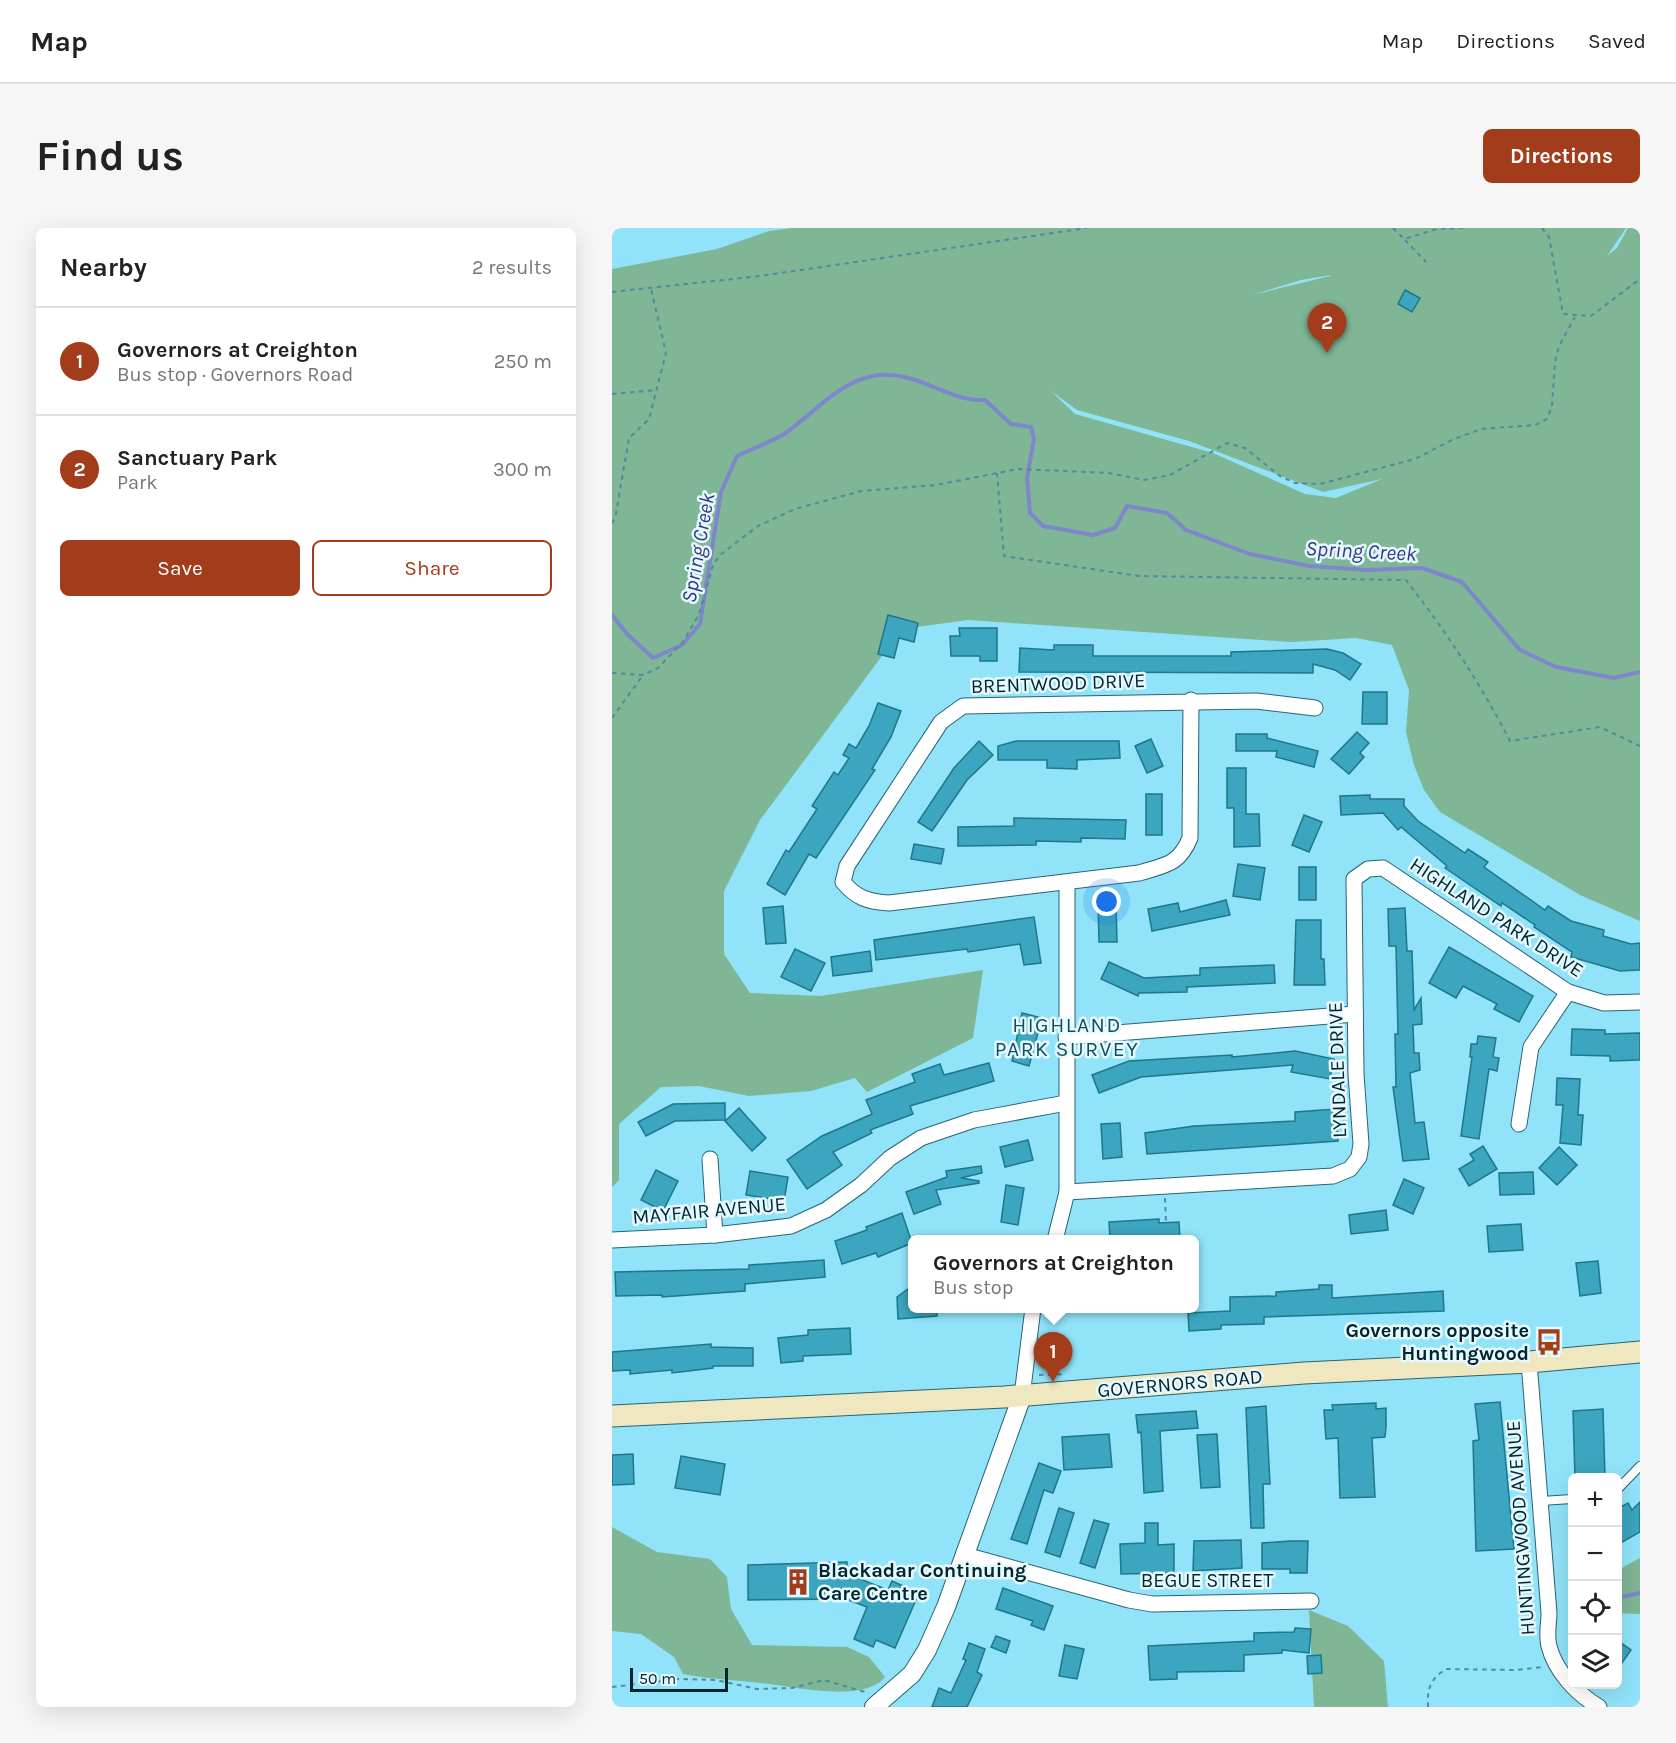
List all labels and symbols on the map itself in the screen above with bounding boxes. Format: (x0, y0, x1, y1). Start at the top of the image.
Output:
pin: 2 (1308, 304, 1346, 353)
water label: Spring Creek (677, 491, 720, 605)
water label: Spring Creek (1305, 536, 1417, 566)
street label: BRENTWOOD DRIVE (970, 669, 1146, 698)
street label: HIGHLAND PARK DRIVE (1406, 853, 1588, 982)
your location (1092, 887, 1121, 916)
street label: LYNDALE DRIVE (1324, 1002, 1351, 1138)
district label: HIGHLAND PARK SURVEY (995, 1013, 1139, 1061)
street label: MAYFAIR AVENUE (631, 1192, 787, 1229)
place label: Governors opposite Huntingwood (1345, 1319, 1529, 1365)
bus stop icon: Governors opposite Huntingwood (1534, 1327, 1564, 1357)
pin: 1 (1034, 1332, 1072, 1382)
street label: GOVERNORS ROAD (1096, 1365, 1264, 1402)
street label: HUNTINGWOOD AVENUE (1502, 1420, 1539, 1636)
place label: Blackadar Continuing Care Centre (818, 1559, 1027, 1605)
building icon: Blackadar Continuing Care Centre (783, 1567, 813, 1597)
street label: BEGUE STREET (1141, 1569, 1273, 1592)
scale bar (630, 1665, 728, 1692)

